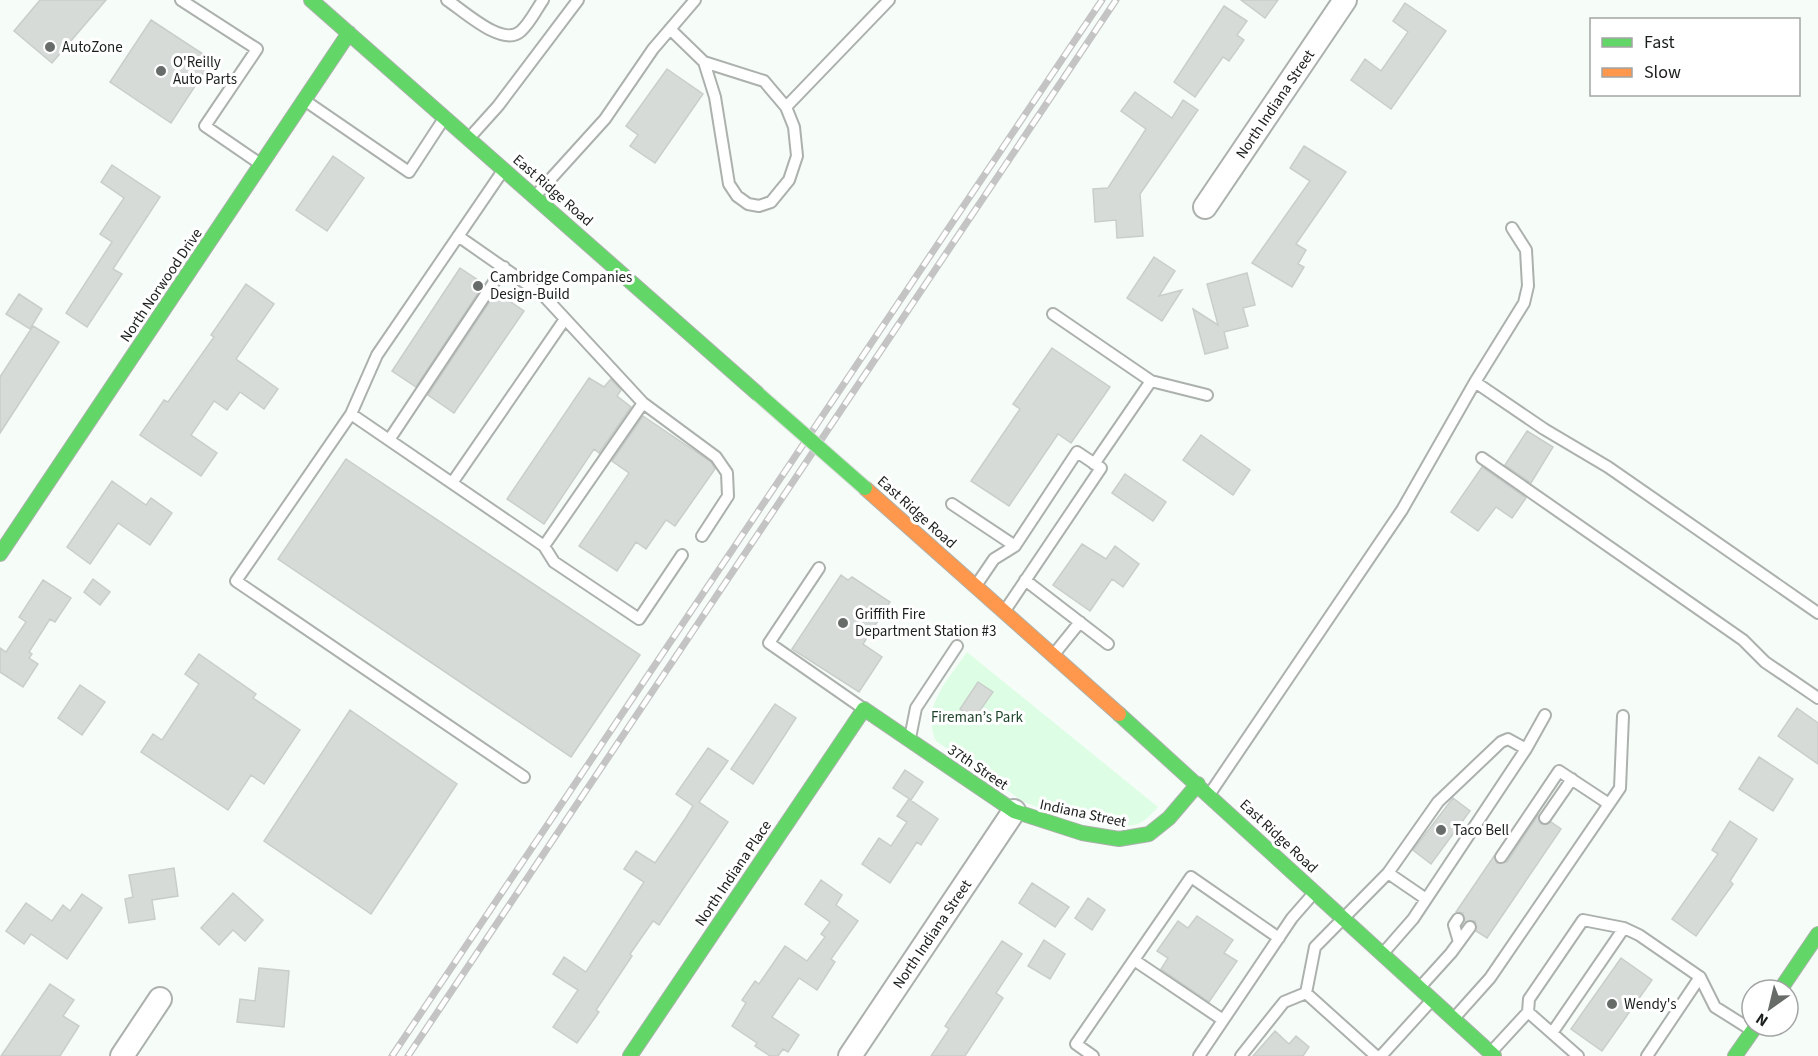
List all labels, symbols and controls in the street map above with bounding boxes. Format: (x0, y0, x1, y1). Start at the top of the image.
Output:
legend (1590, 18, 1800, 96)
text: Fast (1644, 30, 1675, 55)
place label: AutoZone (62, 37, 123, 58)
marker: AutoZone (43, 40, 57, 54)
street label: North Indiana Street (1231, 46, 1320, 163)
place label: O'Reilly Auto Parts (173, 52, 237, 90)
text: Slow (1644, 60, 1681, 85)
marker: O'Reilly Auto Parts (154, 64, 168, 78)
street label: East Ridge Road (508, 150, 597, 231)
street label: North Norwood Drive (115, 224, 207, 346)
place label: Cambridge Companies Design-Build (490, 267, 632, 305)
marker: Cambridge Companies Design-Build (471, 279, 485, 293)
street label: East Ridge Road (872, 471, 961, 554)
place label: Griffith Fire Department Station #3 (855, 604, 997, 642)
marker: Griffith Fire Department Station #3 (836, 616, 850, 630)
park label: Fireman’s Park (931, 707, 1024, 728)
street label: 37th Street (943, 739, 1012, 795)
street label: Indiana Street (1038, 794, 1128, 833)
street label: East Ridge Road (1235, 795, 1322, 878)
street label: North Indiana Place (690, 816, 777, 930)
place label: Taco Bell (1453, 820, 1509, 841)
marker: Taco Bell (1434, 823, 1448, 837)
street label: North Indiana Street (888, 876, 977, 993)
north arrow (1740, 978, 1800, 1038)
place label: Wendy's (1624, 994, 1677, 1015)
marker: Wendy's (1605, 997, 1619, 1011)
text: N (1752, 1008, 1773, 1032)

